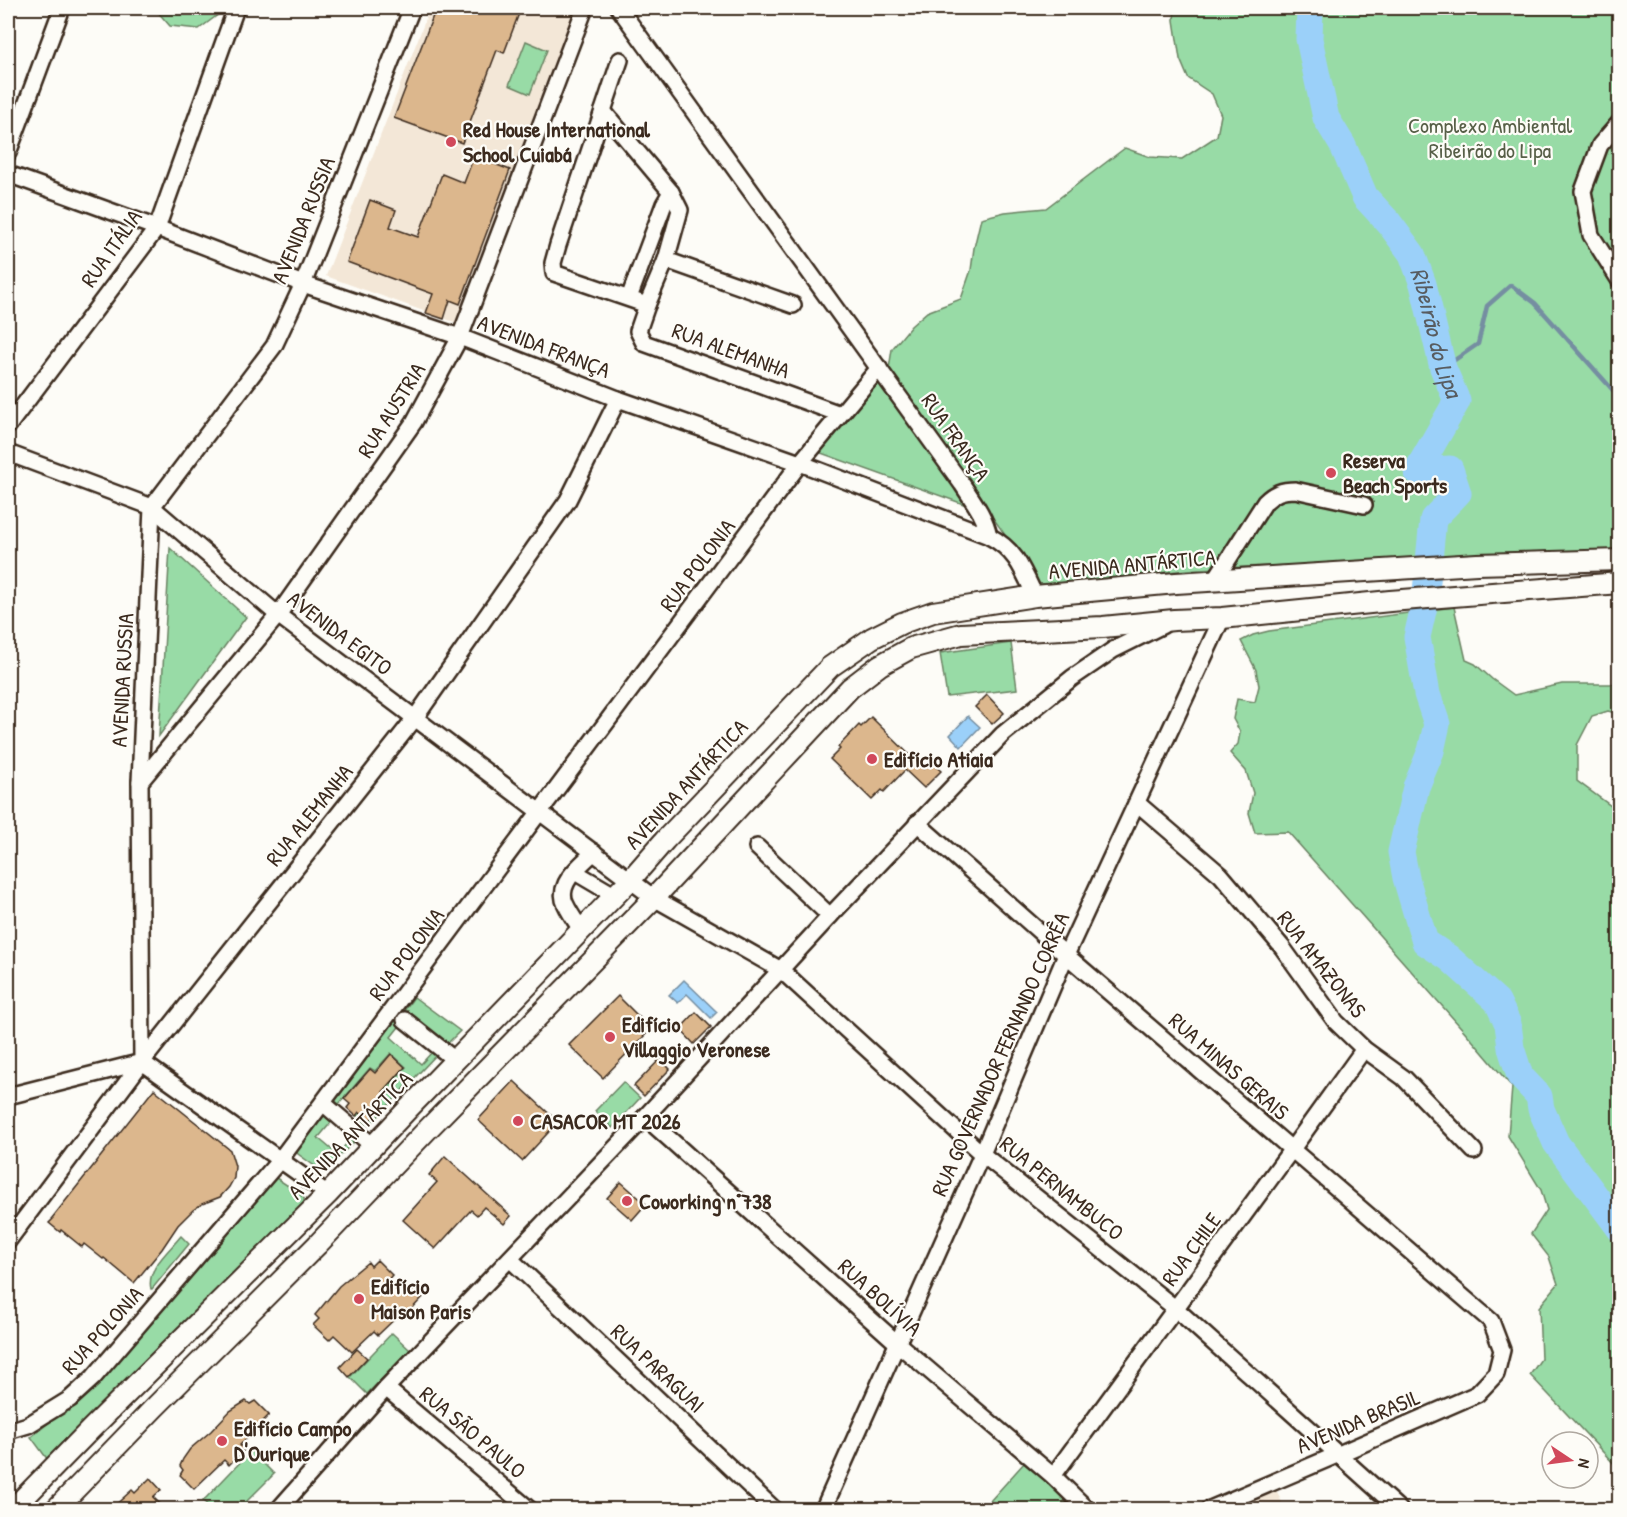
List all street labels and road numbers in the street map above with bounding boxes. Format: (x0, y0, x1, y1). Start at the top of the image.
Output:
street label: AVENIDA RUSSIA (264, 152, 342, 288)
street label: RUA ITÁLIA (73, 203, 149, 293)
street label: AVENIDA FRANÇA (474, 307, 615, 385)
street label: RUA ALEMANHA (668, 315, 794, 385)
street label: RUA AUSTRIA (350, 356, 432, 463)
street label: RUA FRANÇA (915, 387, 998, 487)
street label: RUA POLONIA (652, 512, 742, 617)
street label: AVENIDA ANTÁRTICA (1047, 542, 1217, 586)
street label: AVENIDA EGITO (281, 584, 399, 682)
street label: AVENIDA RUSSIA (104, 612, 141, 748)
street label: AVENIDA ANTÁRTICA (618, 712, 754, 856)
street label: RUA ALEMANHA (259, 758, 360, 872)
street label: RUA POLONIA (361, 901, 451, 1006)
street label: RUA AMAZONAS (1271, 904, 1373, 1024)
street label: RUA GOVERNADOR FERNANDO CORRÊA (924, 907, 1076, 1201)
street label: RUA MINAS GERAIS (1163, 1005, 1295, 1127)
street label: AVENIDA ANTÁRTICA (281, 1064, 419, 1206)
street label: RUA PERNAMBUCO (994, 1129, 1130, 1247)
street label: RUA CHILE (1154, 1206, 1228, 1292)
street label: RUA BOLÍVIA (832, 1251, 928, 1343)
street label: RUA POLONIA (54, 1279, 150, 1380)
street label: RUA PARAGUAI (604, 1317, 712, 1419)
street label: RUA SÃO PAULO (414, 1379, 532, 1485)
street label: AVENIDA BRASIL (1292, 1382, 1424, 1460)

